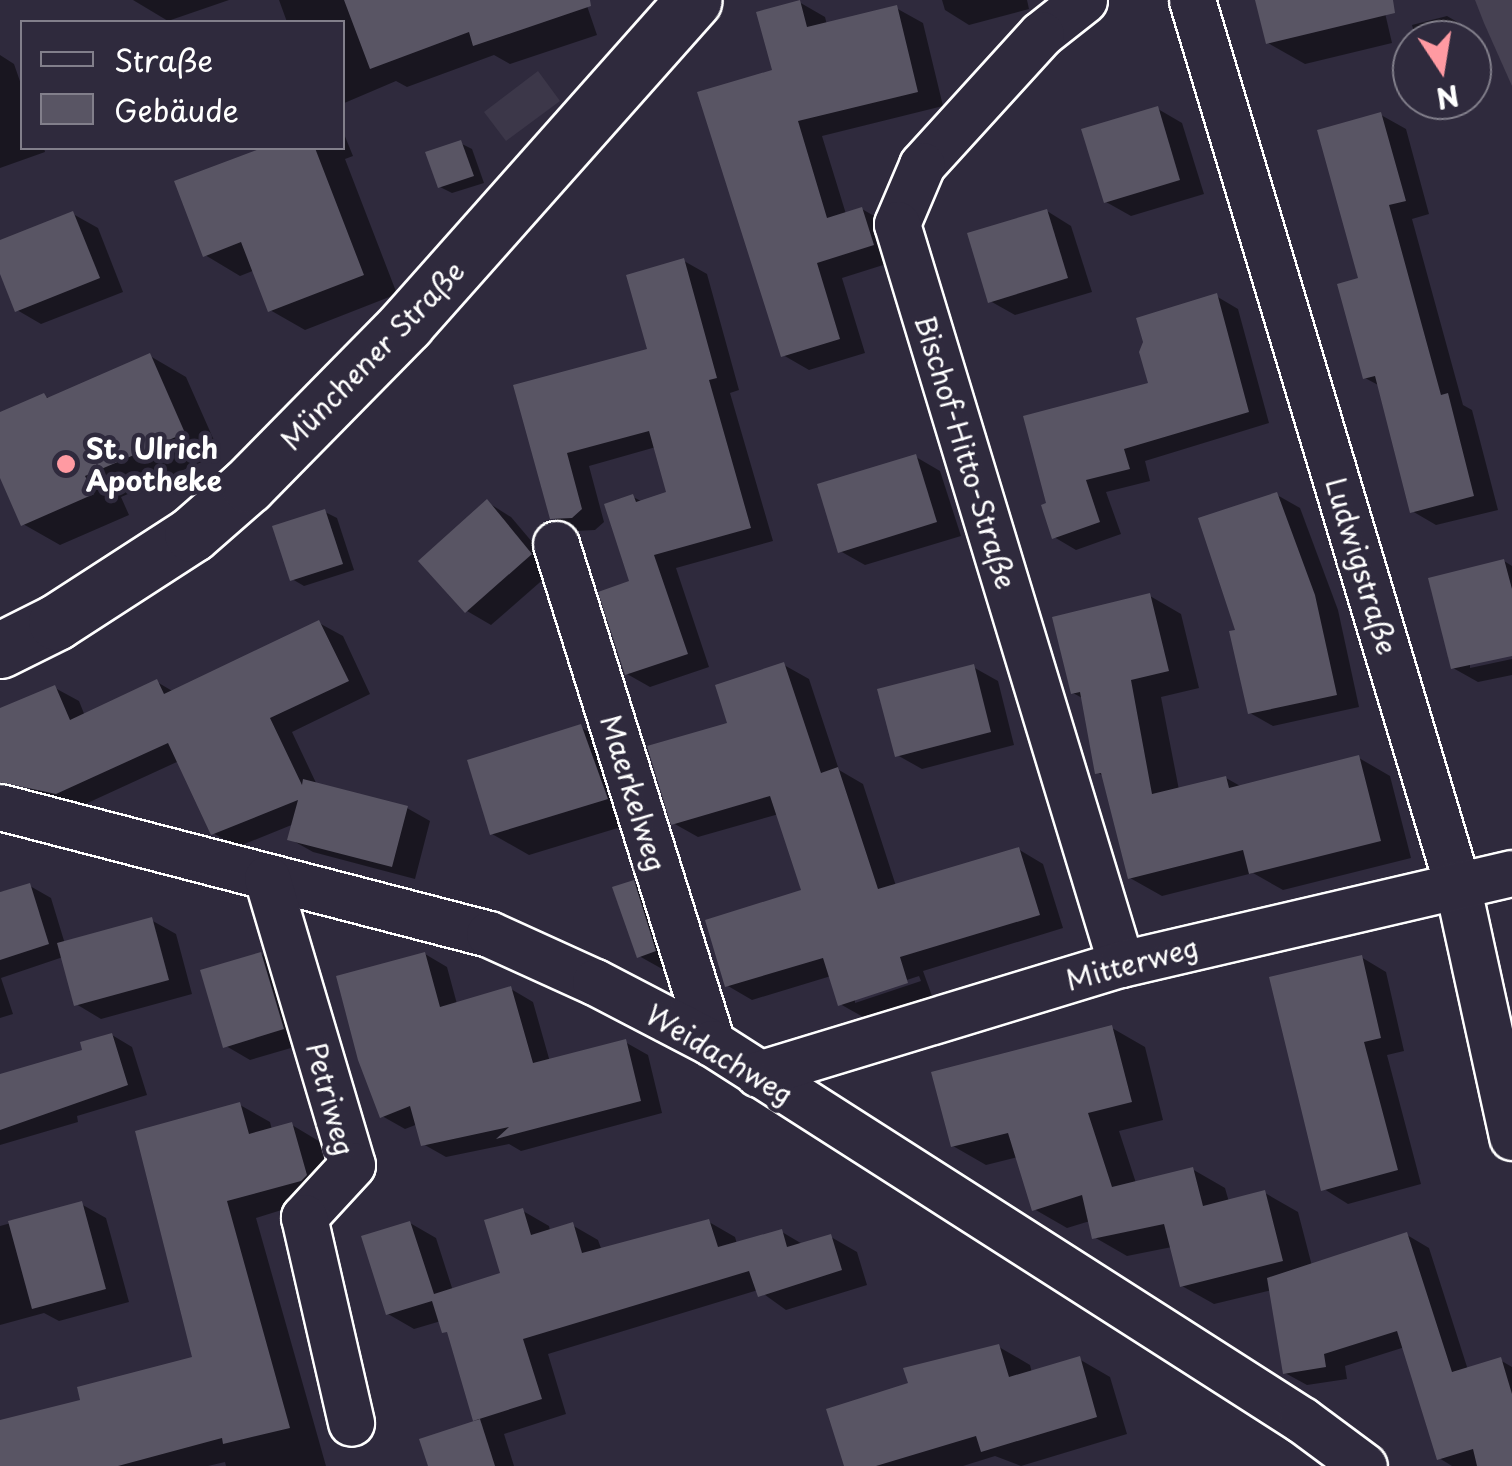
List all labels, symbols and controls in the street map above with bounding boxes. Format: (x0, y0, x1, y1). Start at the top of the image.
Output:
legend (20, 20, 345, 150)
north arrow (1392, 20, 1492, 120)
text: Straße (114, 37, 213, 82)
text: N (1433, 75, 1463, 121)
text: Gebäude (114, 87, 239, 132)
street label: Münchener Straße (273, 253, 471, 457)
street label: Bischof-Hitto-Straße (908, 311, 1024, 593)
place label: St. Ulrich Apotheke (86, 431, 222, 497)
marker: St. Ulrich Apotheke (55, 453, 77, 475)
street label: Ludwigstraße (1319, 473, 1405, 659)
street label: Maerkelweg (594, 711, 674, 875)
street label: Mitterweg (1062, 929, 1202, 997)
street label: Weidachweg (640, 997, 800, 1111)
street label: Petriweg (300, 1039, 362, 1159)

